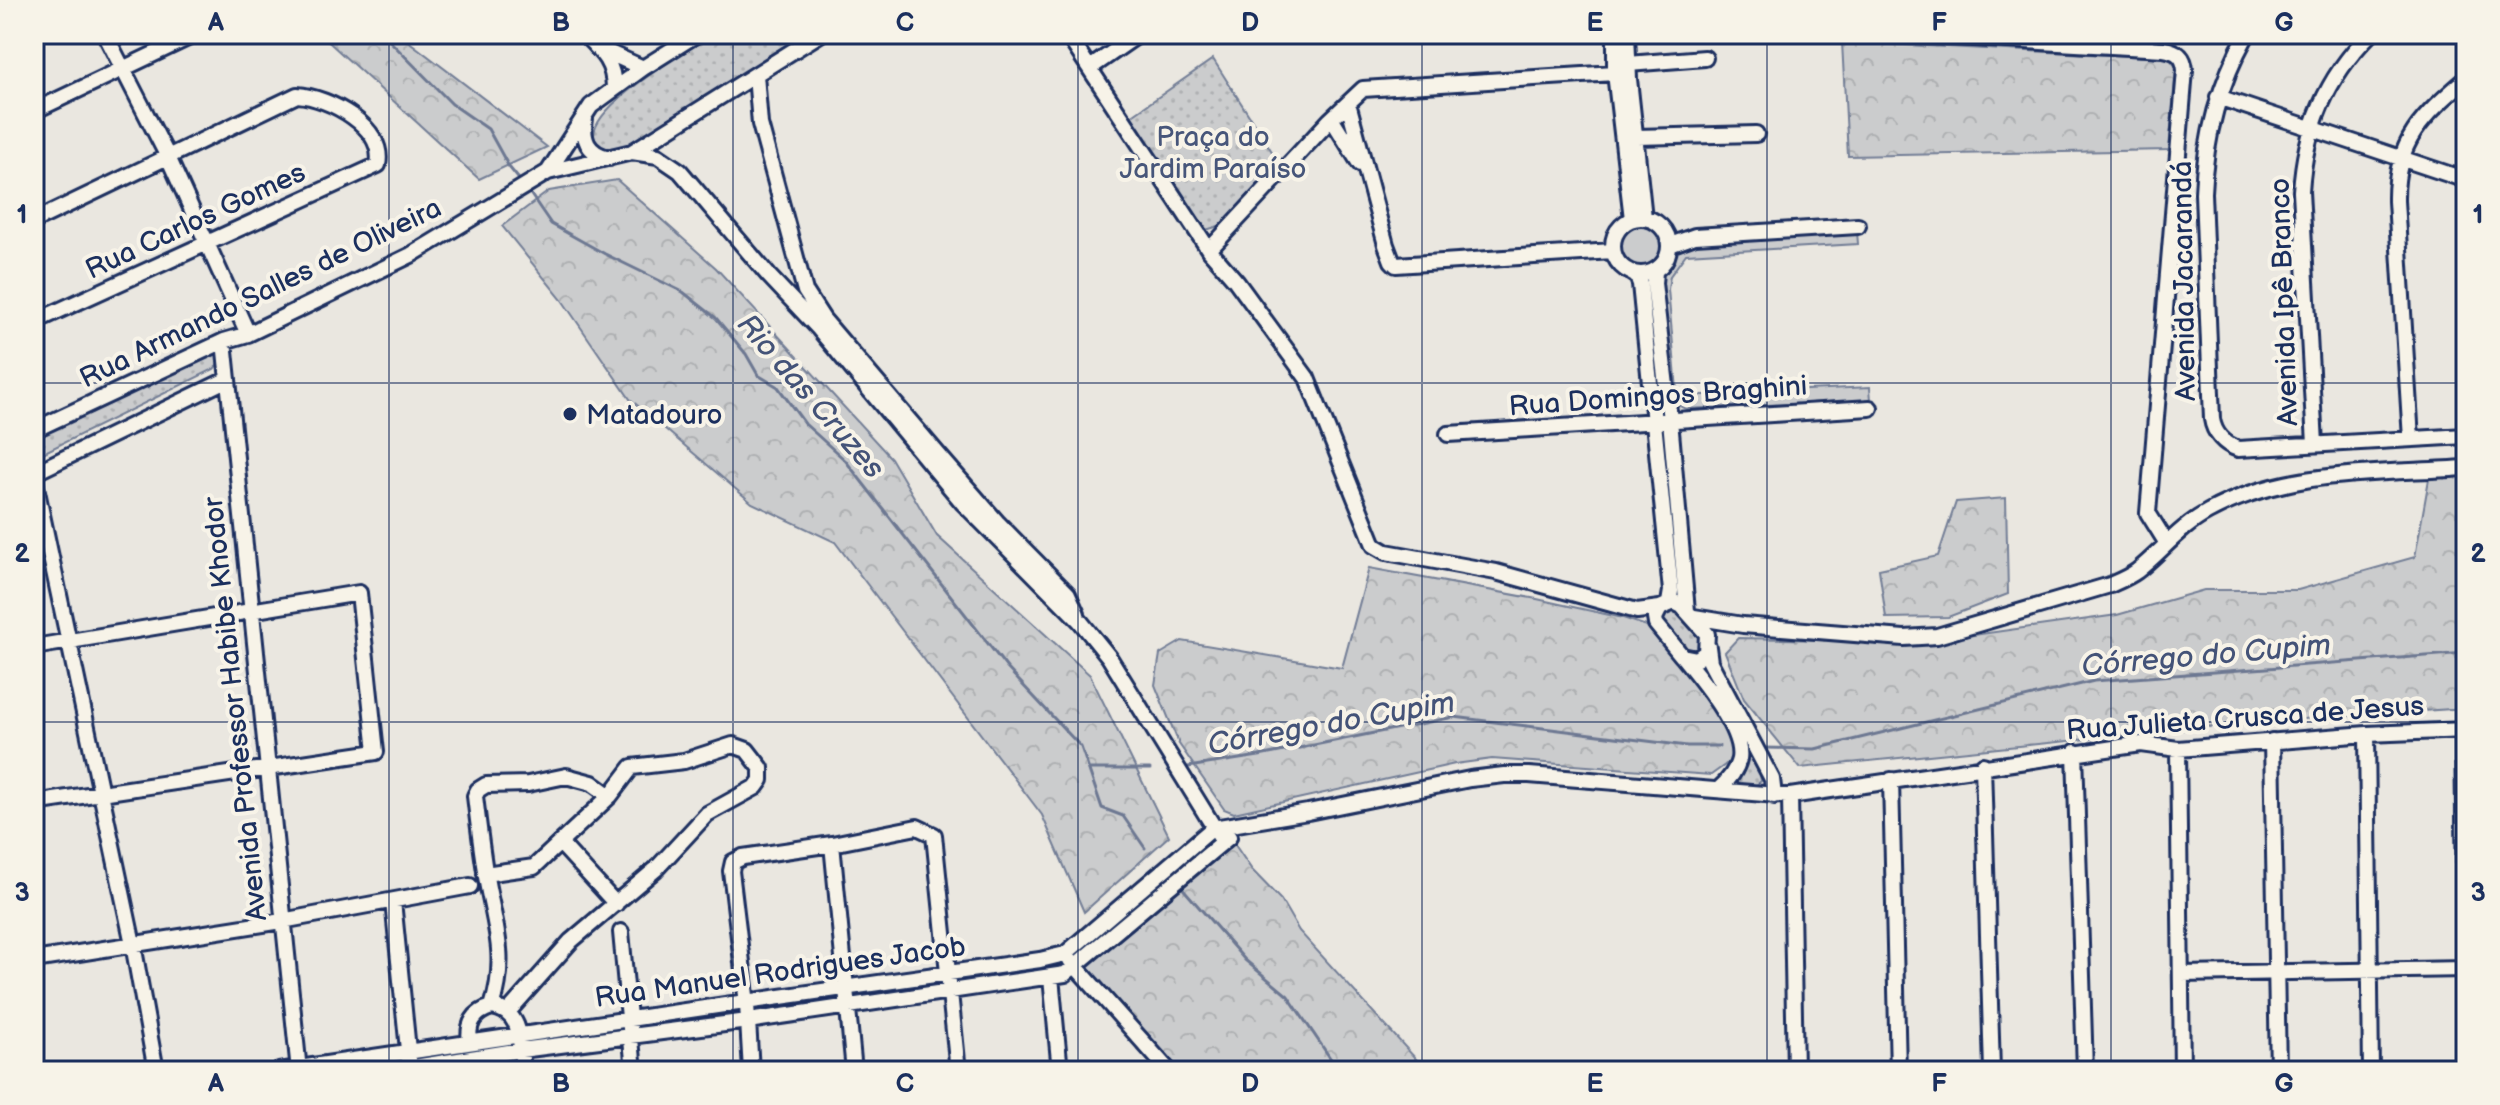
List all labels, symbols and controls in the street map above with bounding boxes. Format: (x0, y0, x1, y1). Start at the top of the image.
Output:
text: A (207, 8, 224, 39)
text: B (552, 8, 570, 39)
text: C (896, 8, 914, 39)
text: D (1241, 8, 1259, 39)
text: E (1587, 8, 1604, 39)
text: F (1931, 8, 1947, 39)
text: G (2274, 8, 2294, 39)
park label: Praça do Jardim Paraíso (1120, 121, 1306, 186)
street label: Rua Carlos Gomes (80, 156, 311, 287)
street label: Avenida Jacarandá (2166, 161, 2203, 401)
street label: Avenida Ipê Branco (2264, 177, 2305, 427)
street label: Rua Armando Salles de Oliveira (75, 191, 447, 395)
text: 1 (17, 200, 27, 231)
text: 1 (2473, 200, 2483, 231)
water label: Rio das Cruzes (729, 307, 891, 486)
street label: Rua Domingos Braghini (1508, 370, 1808, 423)
place label: Matadouro (586, 399, 722, 432)
marker: Matadouro (561, 405, 579, 423)
street label: Avenida Professor Habibe Khodor (197, 494, 274, 923)
text: 2 (14, 539, 30, 570)
text: 2 (2470, 539, 2486, 570)
water label: Córrego do Cupim (2080, 627, 2332, 685)
water label: Córrego do Cupim (1205, 685, 1458, 763)
street label: Rua Julieta Crusca de Jesus (2065, 690, 2425, 747)
text: 3 (14, 878, 30, 909)
text: 3 (2470, 878, 2486, 909)
street label: Rua Manuel Rodrigues Jacob (593, 930, 968, 1015)
text: A (207, 1069, 224, 1100)
text: B (552, 1069, 570, 1100)
text: C (896, 1069, 914, 1100)
text: D (1241, 1069, 1259, 1100)
text: E (1587, 1069, 1604, 1100)
text: F (1931, 1069, 1947, 1100)
text: G (2274, 1069, 2294, 1100)

